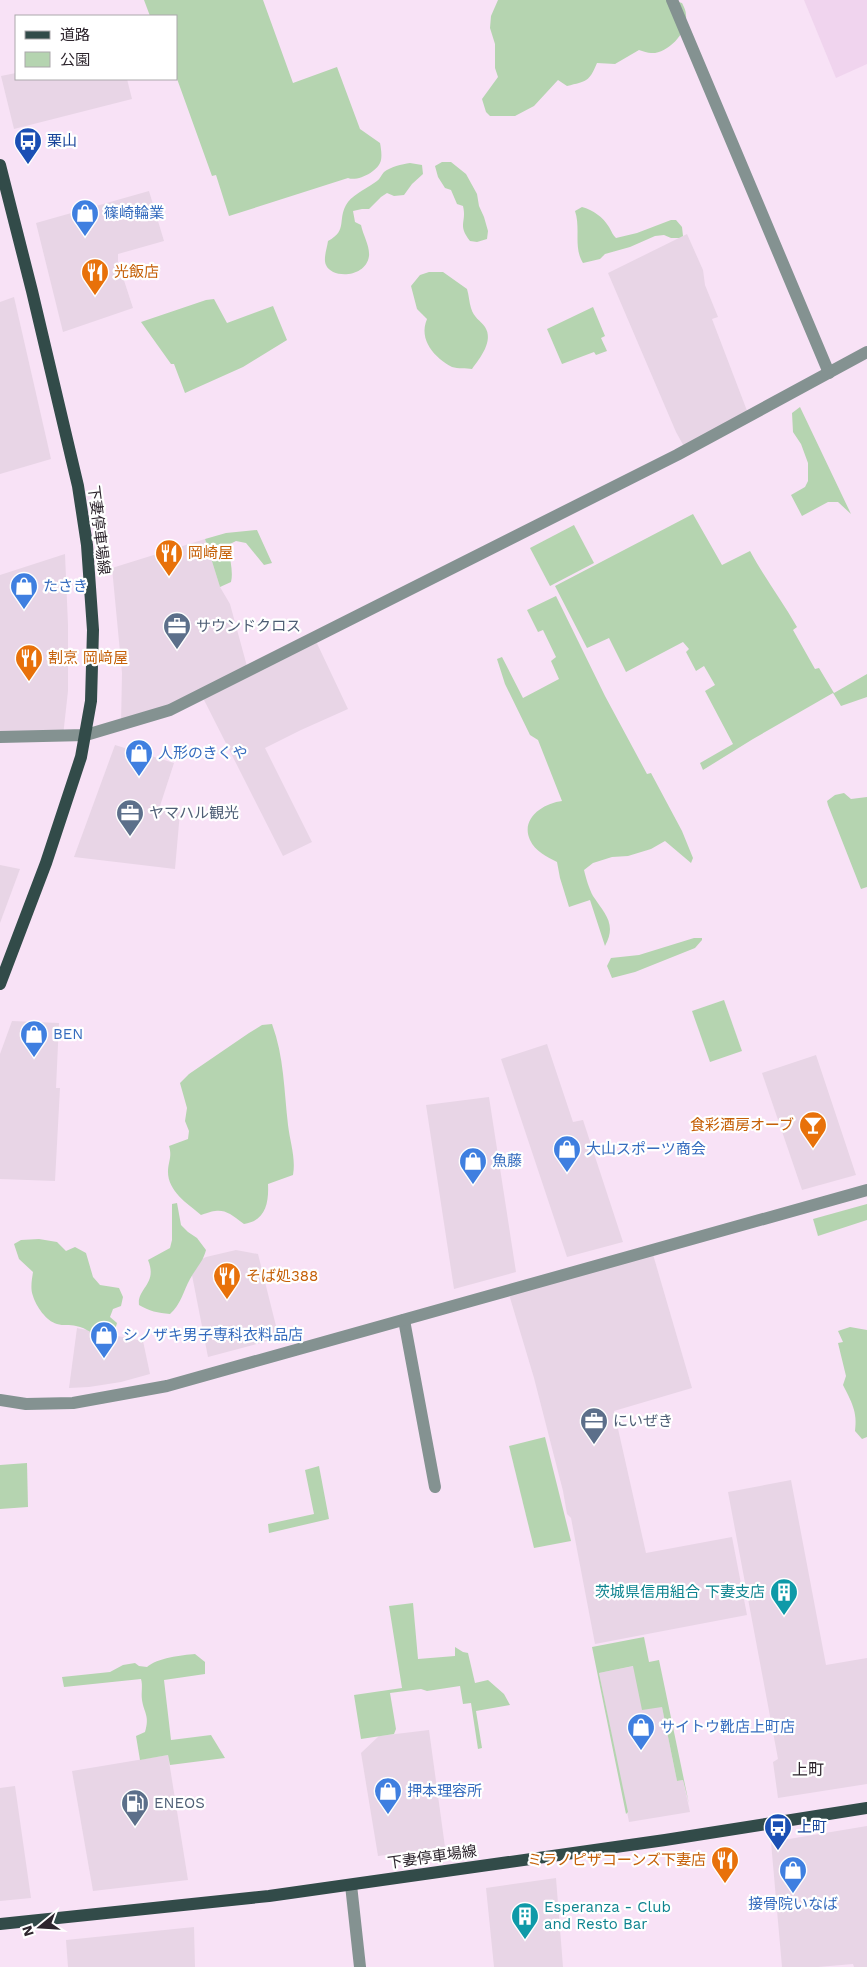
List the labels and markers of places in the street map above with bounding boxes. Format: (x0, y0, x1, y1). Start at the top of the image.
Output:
bus stop icon: 栗山 (13, 126, 43, 165)
place label: 栗山 (47, 132, 77, 150)
shop icon: 篠崎輪業 (70, 198, 100, 237)
place label: 篠崎輪業 (104, 204, 164, 222)
restaurant icon: 光飯店 (80, 257, 110, 296)
place label: 光飯店 (114, 263, 159, 281)
restaurant icon: 岡崎屋 (154, 538, 184, 577)
place label: 岡崎屋 (188, 544, 233, 562)
shop icon: たさき (9, 571, 39, 610)
place label: たさき (43, 577, 88, 595)
office icon: サウンドクロス (162, 611, 192, 650)
place label: サウンドクロス (196, 617, 301, 635)
restaurant icon: 割烹 岡﨑屋 (14, 643, 44, 682)
place label: 割烹 岡﨑屋 (48, 649, 128, 667)
shop icon: 人形のきくや (124, 738, 154, 777)
place label: 人形のきくや (158, 744, 248, 762)
office icon: ヤマハル観光 (115, 798, 145, 837)
place label: ヤマハル観光 (149, 804, 239, 822)
shop icon: BEN (19, 1019, 49, 1058)
place label: BEN (53, 1025, 83, 1043)
bar icon: 食彩酒房オーブ (798, 1110, 828, 1149)
place label: 食彩酒房オーブ (690, 1116, 794, 1134)
shop icon: 大山スポーツ商会 (552, 1134, 582, 1173)
place label: 大山スポーツ商会 (586, 1140, 706, 1158)
shop icon: 魚藤 (458, 1146, 488, 1185)
place label: 魚藤 (492, 1152, 522, 1170)
restaurant icon: そば処388 (212, 1261, 242, 1300)
place label: そば処388 (246, 1267, 318, 1285)
shop icon: シノザキ男子専科衣料品店 (89, 1320, 119, 1359)
place label: シノザキ男子専科衣料品店 (123, 1326, 303, 1344)
office icon: にいぜき (579, 1406, 609, 1445)
place label: にいぜき (613, 1412, 673, 1430)
building icon: 茨城県信用組合 下妻支店 (769, 1577, 799, 1616)
place label: 茨城県信用組合 下妻支店 (595, 1583, 765, 1601)
shop icon: サイトウ靴店上町店 (626, 1712, 656, 1751)
place label: サイトウ靴店上町店 (660, 1718, 795, 1736)
shop icon: 押本理容所 (373, 1776, 403, 1815)
place label: 押本理容所 (407, 1782, 482, 1800)
fuel station icon: ENEOS (120, 1788, 150, 1827)
place label: ENEOS (154, 1794, 205, 1812)
bus stop icon: 上町 (763, 1812, 793, 1851)
place label: 上町 (797, 1818, 827, 1836)
restaurant icon: ミラノピザコーンズ下妻店 (710, 1845, 740, 1884)
place label: ミラノピザコーンズ下妻店 (527, 1851, 706, 1869)
shop icon: 接骨院いなば (778, 1855, 808, 1894)
place label: 接骨院いなば (748, 1895, 838, 1913)
place label: Esperanza - Club and Resto Bar (544, 1898, 671, 1933)
building icon: Esperanza - Club and Resto Bar (510, 1901, 540, 1940)

